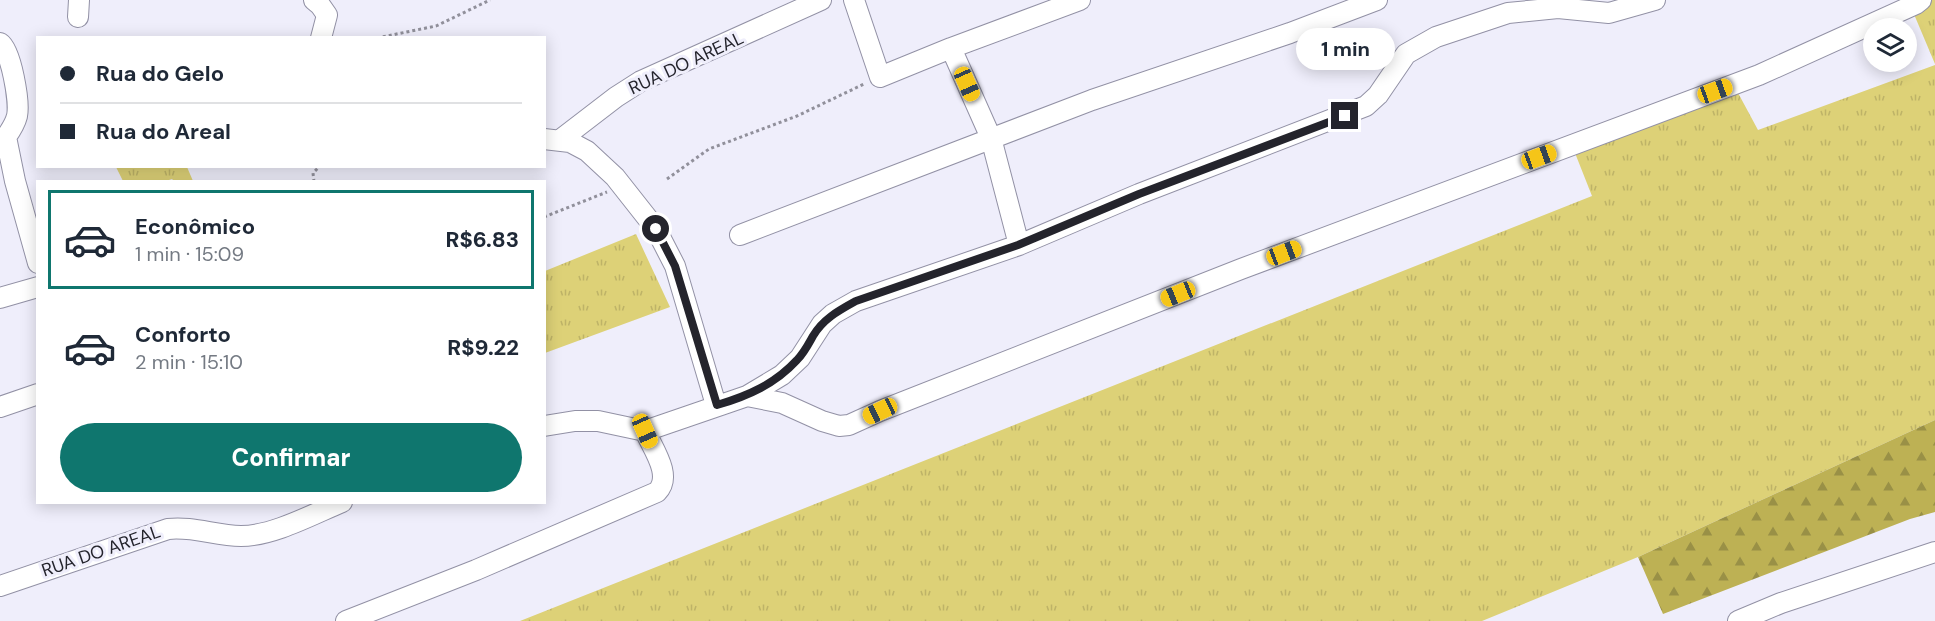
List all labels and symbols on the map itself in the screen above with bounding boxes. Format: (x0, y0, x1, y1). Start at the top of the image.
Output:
street label: RUA DO AREAL (625, 26, 747, 100)
callout: 1 min (1296, 29, 1394, 71)
car (951, 64, 983, 104)
car (1695, 76, 1735, 106)
route end (1331, 102, 1358, 129)
car (1519, 142, 1559, 172)
route start (642, 215, 669, 242)
car (1264, 238, 1304, 268)
car (1158, 279, 1198, 309)
car (860, 395, 900, 427)
car (629, 411, 661, 451)
street label: RUA DO AREAL (38, 519, 164, 583)

